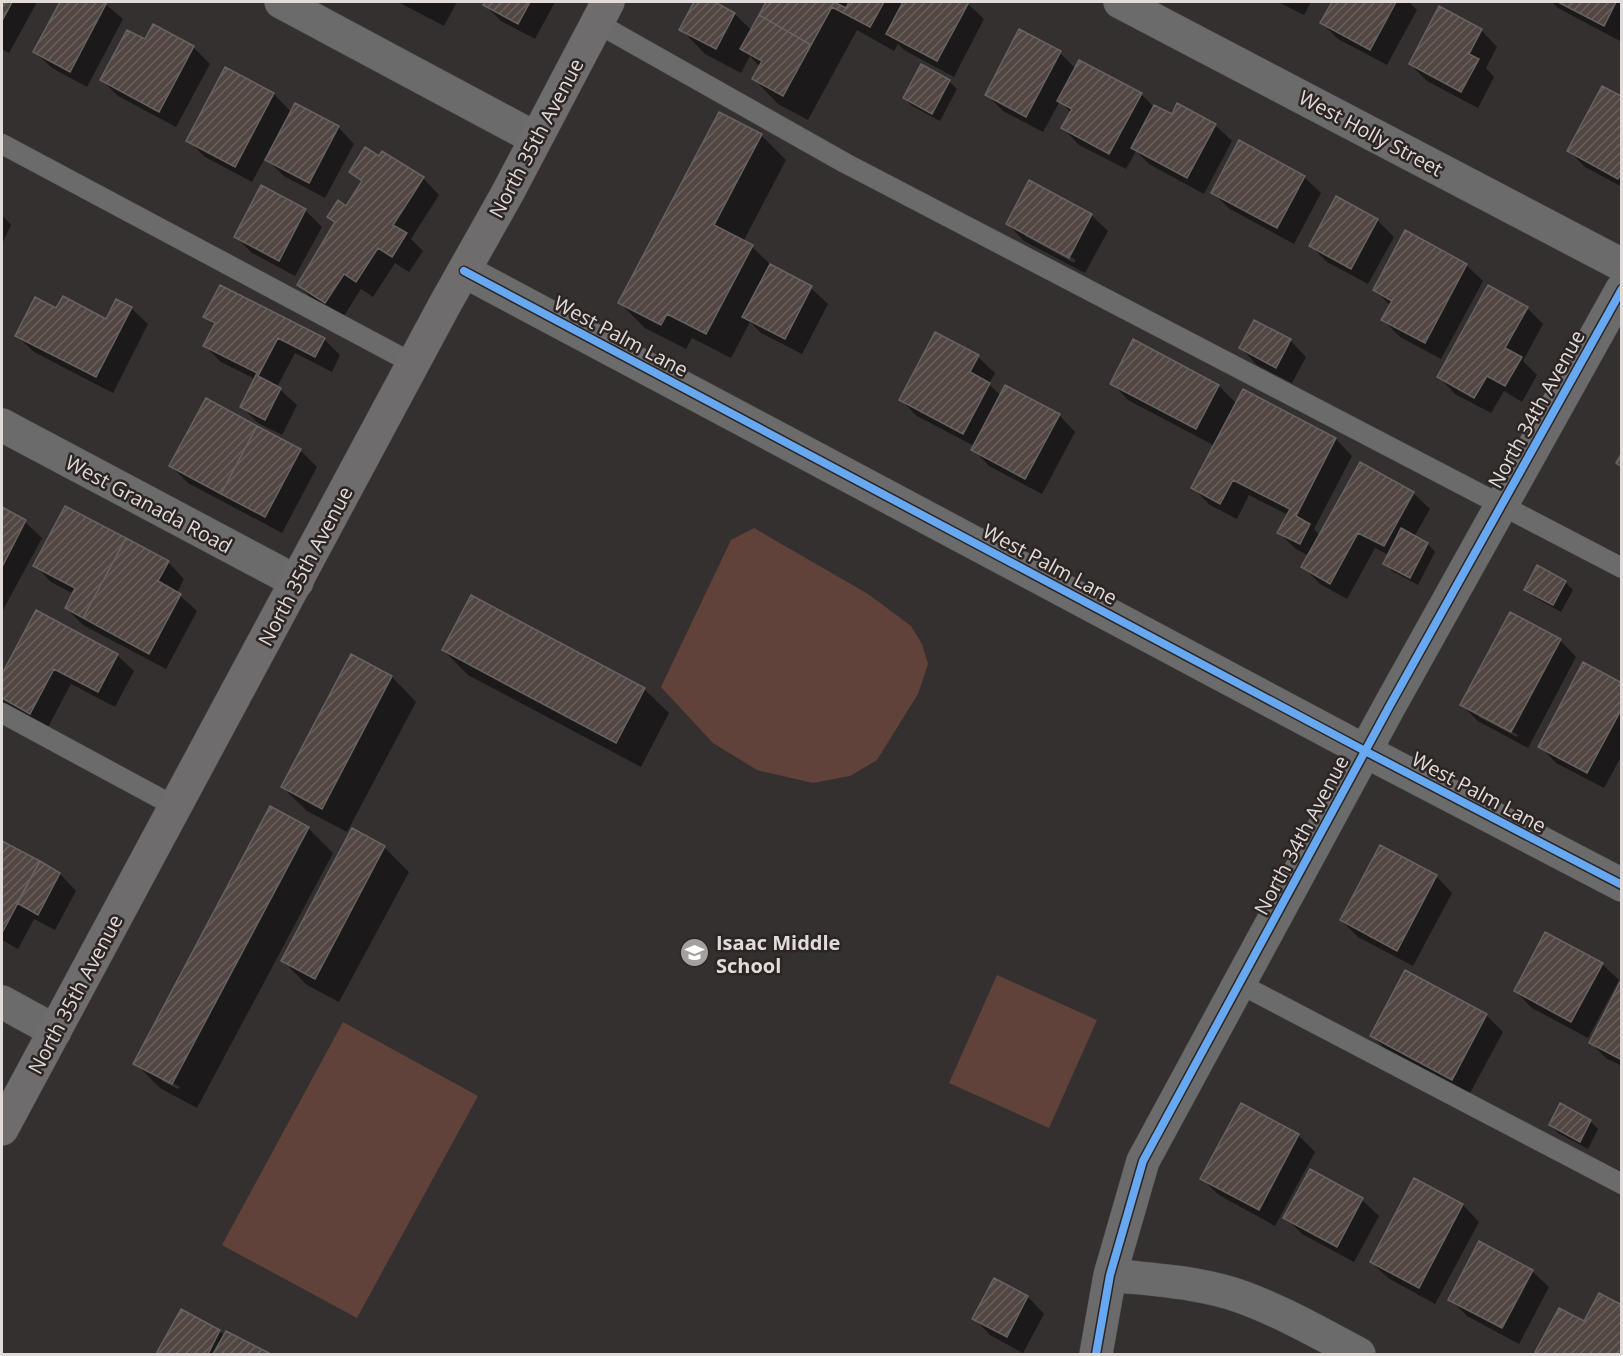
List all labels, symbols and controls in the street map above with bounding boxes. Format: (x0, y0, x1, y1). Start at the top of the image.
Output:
street label: North 35th Avenue (483, 54, 589, 222)
street label: West Holly Street (1294, 84, 1448, 182)
street label: West Palm Lane (549, 289, 693, 383)
street label: North 34th Avenue (1481, 325, 1591, 493)
street label: West Granada Road (61, 449, 237, 559)
street label: North 35th Avenue (252, 482, 358, 650)
street label: West Palm Lane (978, 517, 1122, 611)
street label: West Palm Lane (1407, 745, 1551, 839)
street label: North 34th Avenue (1248, 751, 1354, 919)
street label: North 35th Avenue (22, 910, 128, 1078)
place label: Isaac Middle School (716, 929, 840, 979)
school or university icon: Isaac Middle School (679, 937, 711, 969)

